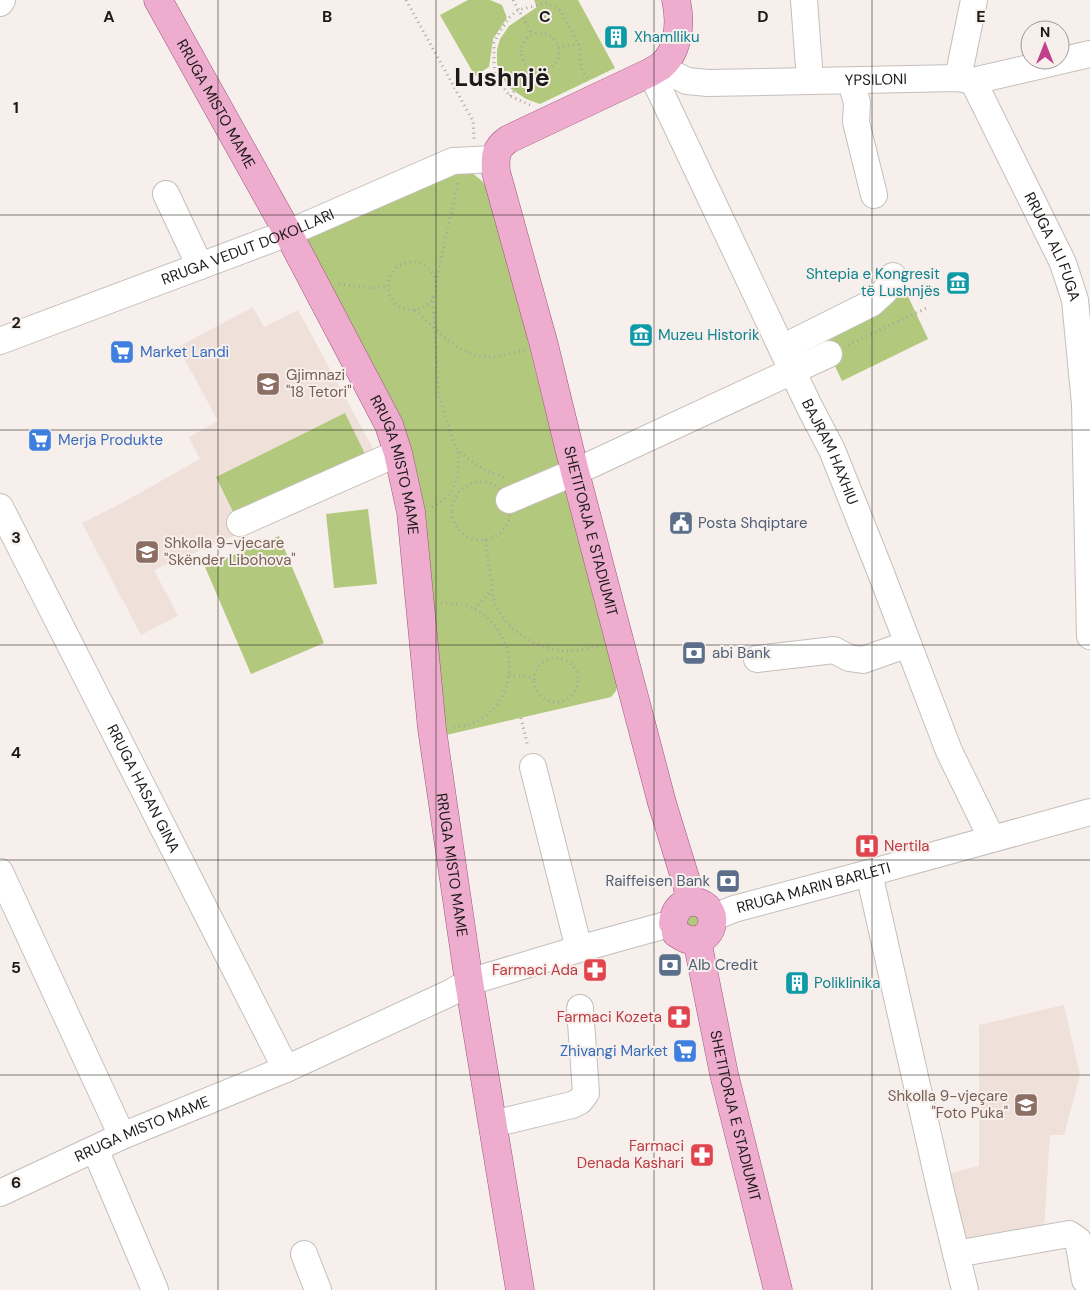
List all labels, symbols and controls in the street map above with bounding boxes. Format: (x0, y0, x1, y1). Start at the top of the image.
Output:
text: A (103, 6, 115, 27)
text: B (322, 6, 332, 27)
text: C (539, 6, 551, 27)
text: D (757, 6, 769, 27)
text: E (976, 6, 986, 27)
north arrow (1020, 20, 1070, 70)
text: N (1040, 23, 1050, 41)
building icon: Xhamlliku (603, 24, 629, 50)
place label: Xhamlliku (634, 27, 700, 47)
street label: RRUGA MISTO MAME (172, 36, 260, 172)
district label: Lushnjë (454, 61, 550, 94)
street label: YPSILONI (845, 69, 907, 90)
text: 1 (13, 97, 19, 118)
street label: RRUGA ALI FUGA (1020, 189, 1085, 304)
street label: RRUGA VEDUT DOKOLLARI (158, 204, 337, 290)
place label: Shtepia e Kongresit të Lushnjës (806, 264, 940, 301)
museum icon: Shtepia e Kongresit të Lushnjës (945, 270, 971, 296)
text: 2 (11, 312, 21, 333)
museum icon: Muzeu Historik (628, 322, 654, 348)
place label: Muzeu Historik (658, 325, 760, 345)
supermarket icon: Market Landi (109, 339, 135, 365)
place label: Market Landi (140, 342, 229, 362)
place label: Gjimnazi "18 Tetori" (286, 365, 352, 402)
school or university icon: Gjimnazi "18 Tetori" (255, 371, 281, 397)
street label: RRUGA MISTO MAME (365, 392, 423, 536)
street label: BAJRAM HAXHIU (797, 396, 863, 508)
supermarket icon: Merja Produkte (27, 427, 53, 453)
place label: Merja Produkte (58, 430, 163, 450)
street label: SHETITORJA E STADIUMIT (559, 444, 622, 618)
public building icon: Posta Shqiptare (668, 510, 694, 536)
place label: Posta Shqiptare (698, 513, 808, 533)
text: 3 (11, 527, 21, 548)
place label: Shkolla 9-vjecare "Skënder Libohova" (164, 533, 296, 570)
school or university icon: Shkolla 9-vjecare "Skënder Libohova" (134, 539, 160, 565)
bank icon: abi Bank (681, 640, 707, 666)
place label: abi Bank (712, 643, 771, 663)
street label: RRUGA HASAN GINA (102, 721, 184, 856)
text: 4 (11, 742, 21, 763)
street label: RRUGA MISTO MAME (432, 792, 472, 938)
hospital icon: Nertila (854, 833, 880, 859)
place label: Nertila (884, 836, 929, 856)
street label: RRUGA MARIN BARLETI (734, 858, 893, 918)
bank icon: Raiffeisen Bank (715, 868, 741, 894)
place label: Raiffeisen Bank (605, 871, 710, 891)
bank icon: Alb Credit (657, 952, 683, 978)
place label: Alb Credit (688, 955, 758, 975)
text: 5 (11, 957, 21, 978)
pharmacy icon: Farmaci Ada (582, 957, 608, 983)
place label: Farmaci Ada (492, 960, 578, 980)
building icon: Poliklinika (784, 970, 810, 996)
place label: Poliklinika (814, 973, 880, 993)
pharmacy icon: Farmaci Kozeta (666, 1004, 692, 1030)
place label: Farmaci Kozeta (557, 1007, 662, 1027)
street label: SHETITORJA E STADIUMIT (705, 1029, 765, 1203)
supermarket icon: Zhivangi Market (672, 1038, 698, 1064)
place label: Zhivangi Market (560, 1041, 668, 1061)
place label: Shkolla 9-vjeçare "Foto Puka" (888, 1086, 1008, 1123)
street label: RRUGA MISTO MAME (71, 1091, 213, 1167)
school or university icon: Shkolla 9-vjeçare "Foto Puka" (1013, 1092, 1039, 1118)
place label: Farmaci Denada Kashari (577, 1136, 684, 1173)
pharmacy icon: Farmaci Denada Kashari (689, 1142, 715, 1168)
text: 6 (11, 1172, 21, 1193)

